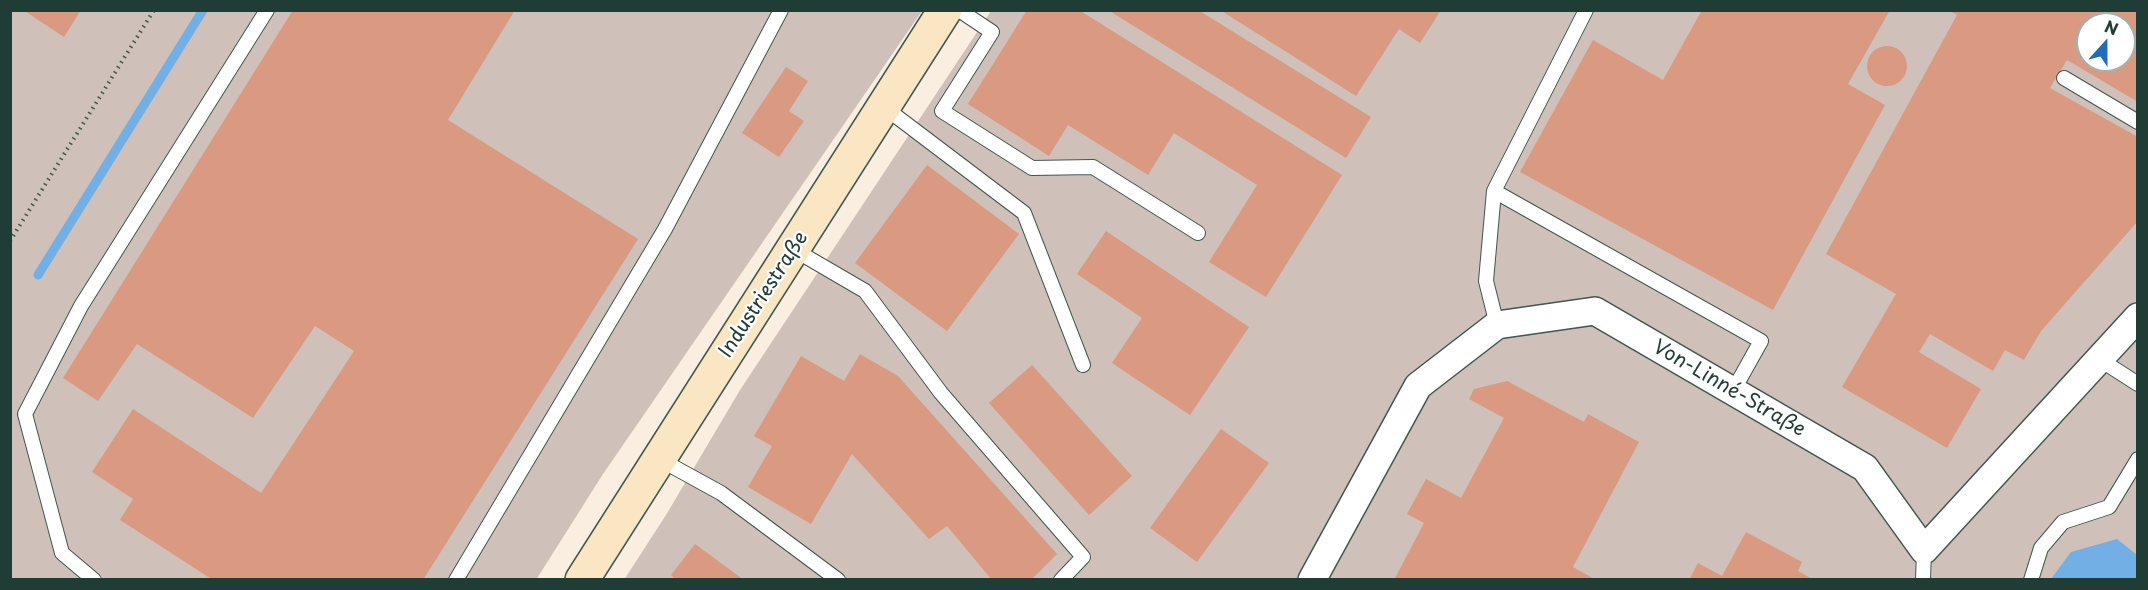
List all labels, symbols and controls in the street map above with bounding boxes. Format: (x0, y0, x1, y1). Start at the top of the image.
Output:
north arrow (2076, 12, 2136, 72)
text: N (2102, 14, 2122, 41)
street label: Industriestraße (714, 227, 814, 363)
street label: Von-Linné-Straße (1648, 336, 1810, 442)

